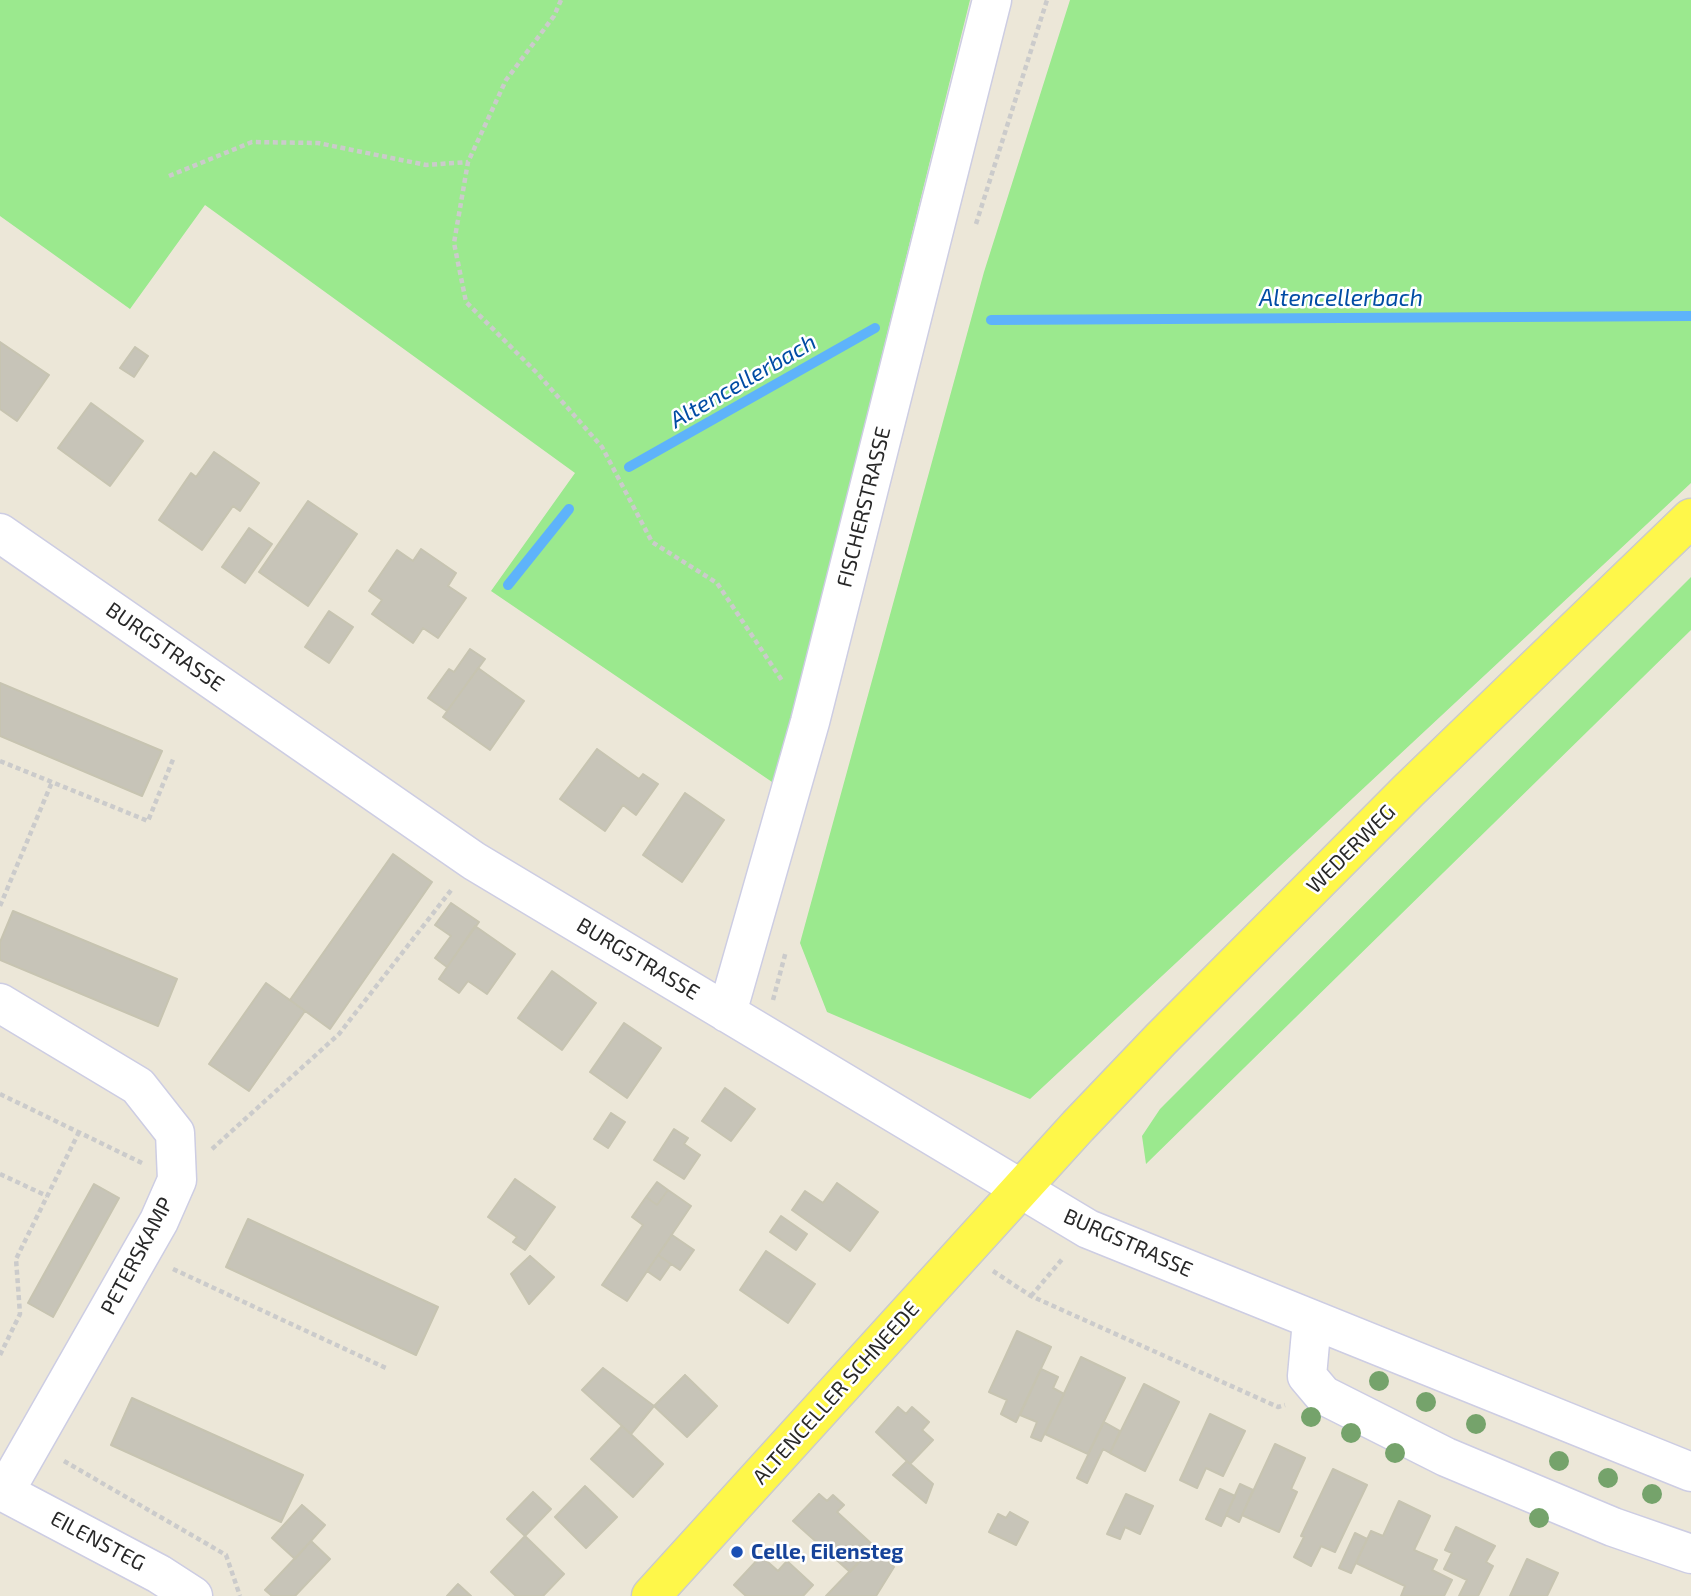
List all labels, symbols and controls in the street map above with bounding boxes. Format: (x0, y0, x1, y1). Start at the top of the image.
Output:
water label: Altencellerbach (1259, 284, 1423, 312)
water label: Altencellerbach (665, 328, 821, 434)
street label: FISCHERSTRASSE (832, 424, 896, 590)
street label: BURGSTRASSE (101, 597, 229, 697)
street label: WEDERWEG (1301, 799, 1401, 899)
street label: BURGSTRASSE (572, 913, 704, 1005)
street label: PETERSKAMP (96, 1193, 178, 1319)
street label: BURGSTRASSE (1060, 1203, 1196, 1283)
street label: ALTENCELLER SCHNEEDE (747, 1297, 925, 1489)
street label: EILENSTEG (46, 1506, 150, 1576)
place label: Celle, Eilensteg (751, 1539, 904, 1565)
marker: Celle, Eilensteg (729, 1544, 745, 1560)

